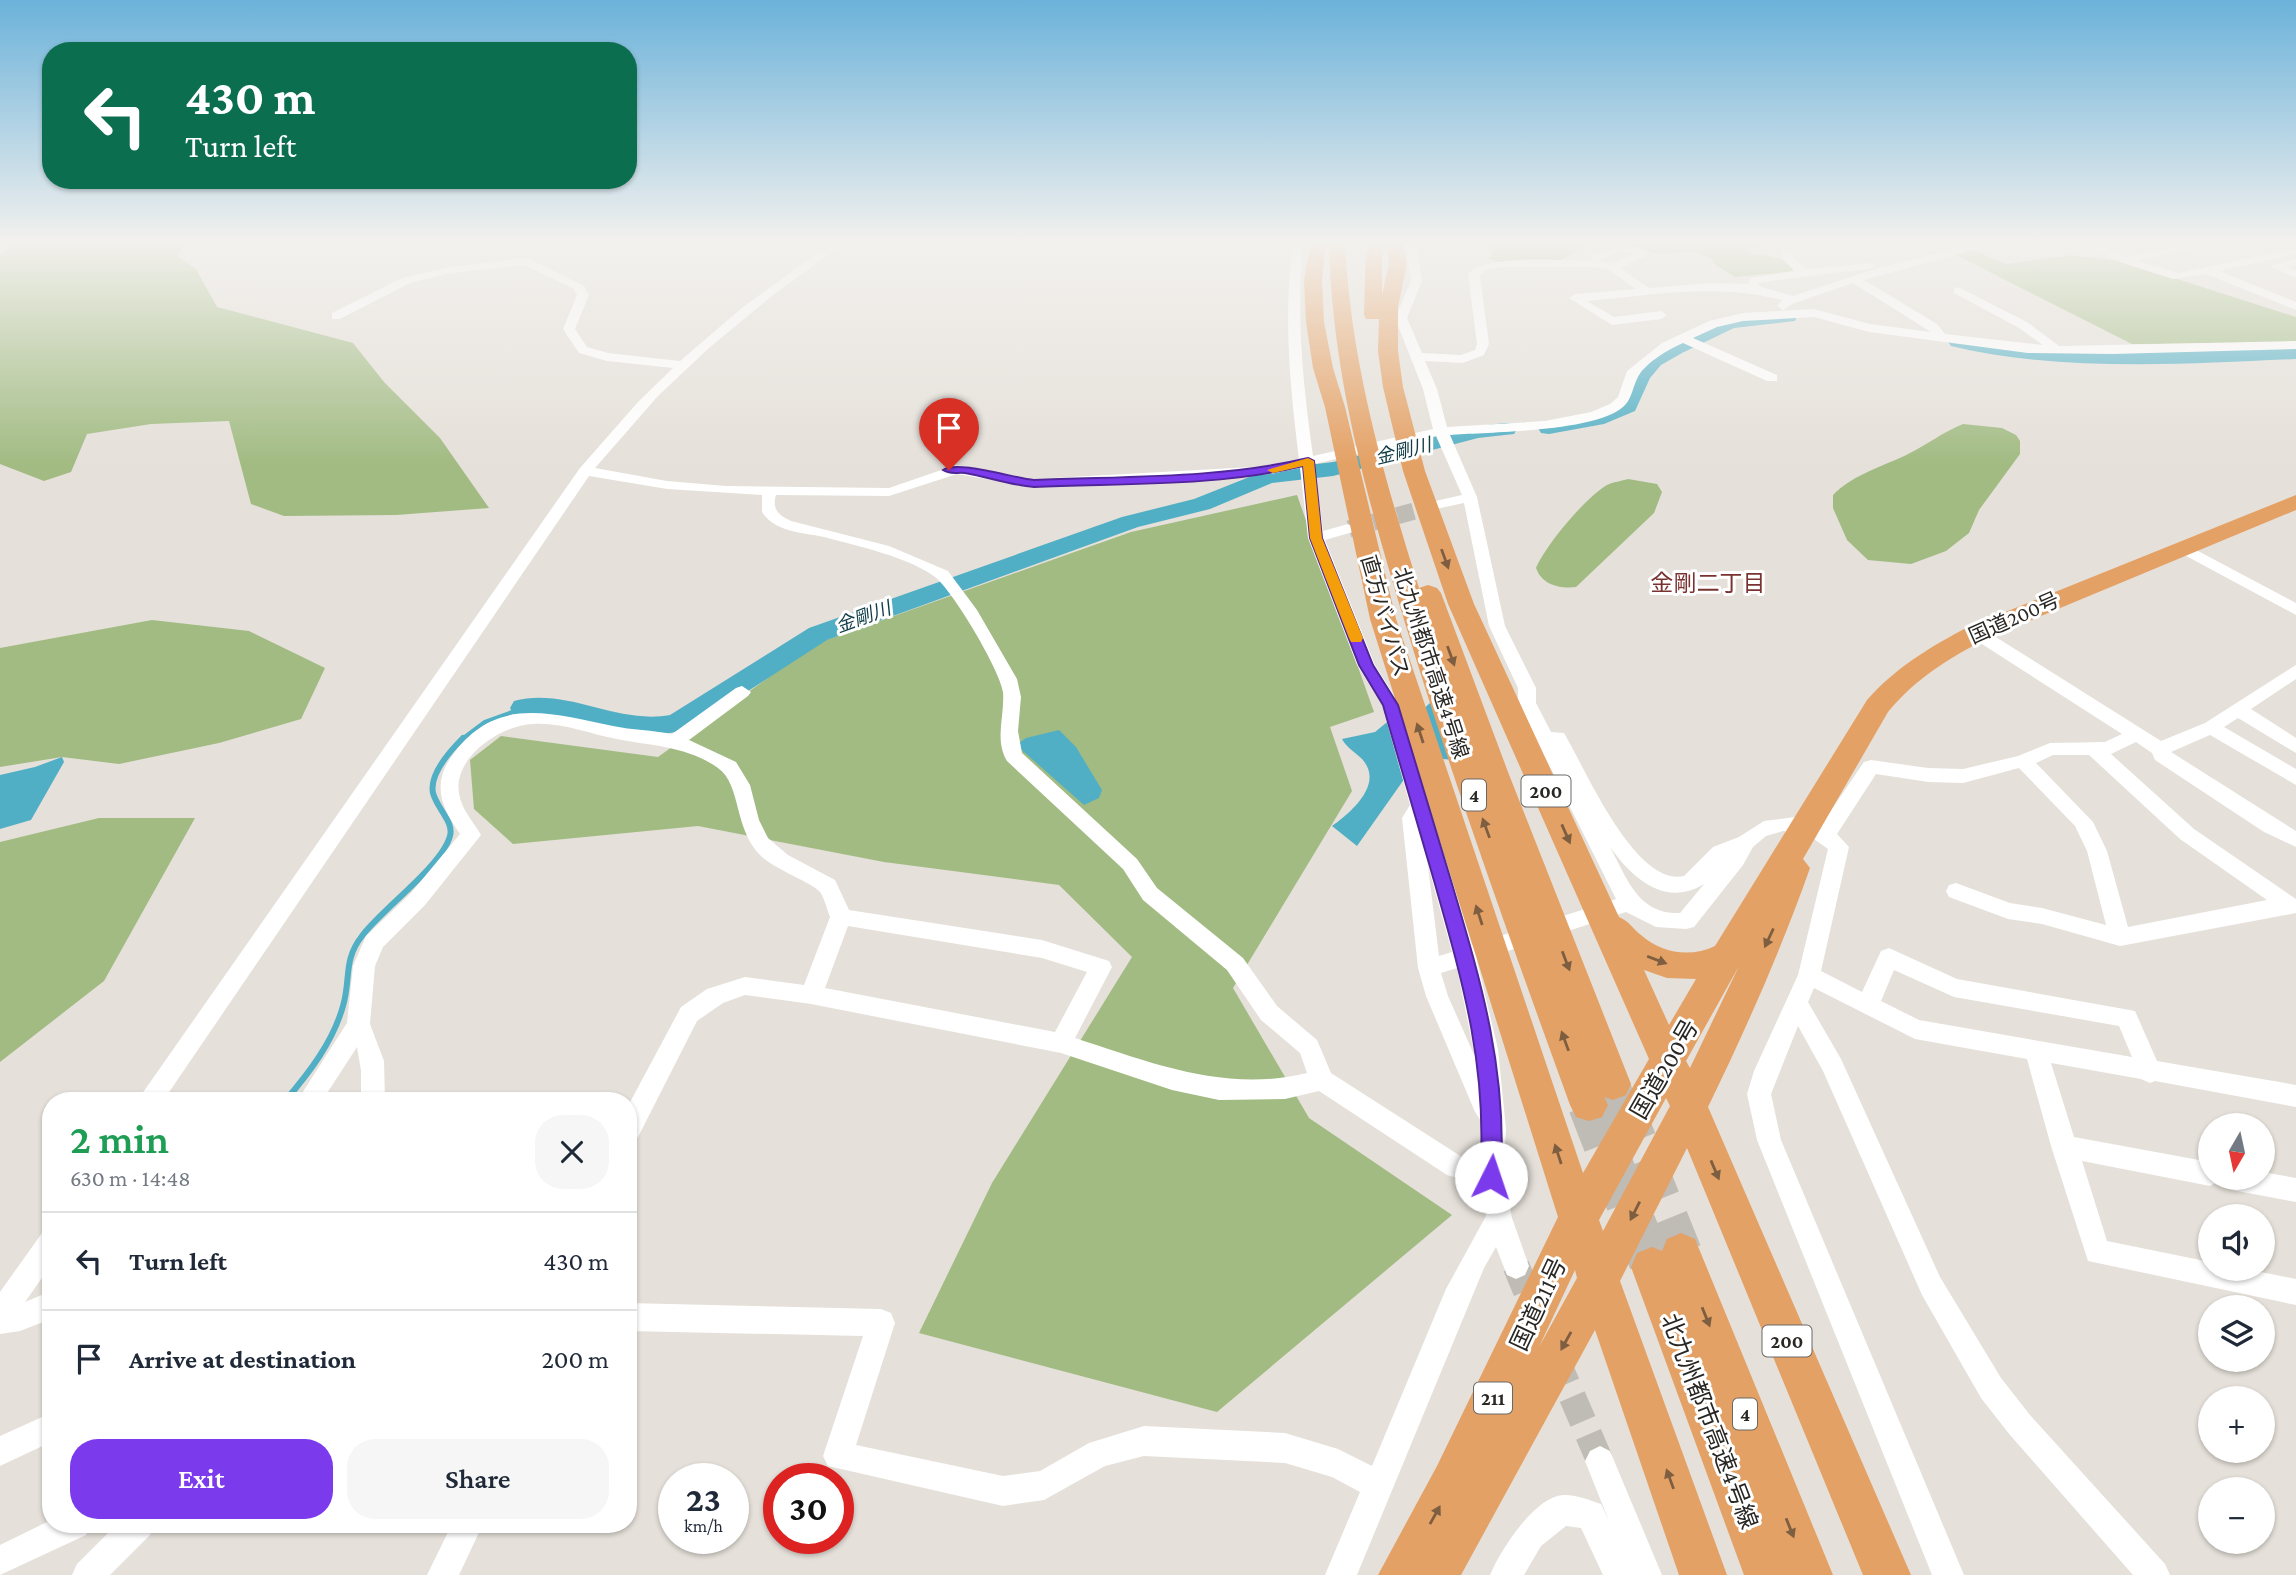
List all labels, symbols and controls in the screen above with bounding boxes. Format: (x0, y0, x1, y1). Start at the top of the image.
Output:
icon: left (70, 70, 161, 161)
text: 430 m (185, 70, 316, 125)
text: Turn left (185, 128, 296, 164)
pin (919, 398, 979, 470)
icon: arrive (930, 409, 968, 447)
water label: 金剛川 (1373, 433, 1435, 468)
one-way arrow (1439, 548, 1450, 569)
street label: 直方バイパス (1356, 552, 1414, 680)
street label: 北九州都市高速4号線 (1389, 564, 1473, 762)
district label: 金剛二丁目 (1651, 570, 1766, 596)
street label: 国道200号 (1965, 587, 2063, 649)
water label: 金剛川 (833, 597, 895, 637)
one-way arrow (1446, 646, 1457, 667)
one-way arrow (1414, 722, 1425, 743)
road number: 200 (1522, 776, 1570, 806)
road number: 4 (1462, 780, 1486, 810)
one-way arrow (1480, 817, 1491, 838)
one-way arrow (1561, 824, 1572, 845)
one-way arrow (1474, 904, 1484, 925)
one-way arrow (1763, 928, 1775, 948)
one-way arrow (1560, 951, 1571, 972)
one-way arrow (1647, 955, 1668, 966)
street label: 国道200号 (1625, 1014, 1703, 1124)
one-way arrow (1559, 1031, 1570, 1052)
north arrow (2198, 1113, 2275, 1190)
map controls (2198, 1113, 2275, 1554)
text: 2 min (70, 1115, 169, 1162)
button: close (535, 1115, 609, 1189)
position arrow (1454, 1140, 1528, 1214)
one-way arrow (1552, 1143, 1562, 1164)
one-way arrow (1710, 1159, 1721, 1180)
text: 630 m · 14:48 (70, 1165, 191, 1191)
one-way arrow (1630, 1201, 1641, 1221)
button: sound (2198, 1204, 2275, 1281)
icon: left (70, 1242, 108, 1280)
text: Turn left (129, 1247, 227, 1276)
text: 430 m (543, 1247, 609, 1276)
street label: 国道211号 (1505, 1253, 1571, 1355)
button: layers (2198, 1295, 2275, 1372)
one-way arrow (1701, 1306, 1712, 1327)
street label: 北九州都市高速4号線 (1656, 1310, 1764, 1532)
road number: 200 (1762, 1326, 1812, 1357)
one-way arrow (1560, 1331, 1572, 1351)
icon: arrive (70, 1340, 108, 1378)
text: Arrive at destination (129, 1345, 356, 1374)
text: 200 m (541, 1345, 609, 1374)
road number: 211 (1474, 1382, 1512, 1414)
button: + (2198, 1386, 2275, 1463)
road number: 4 (1733, 1398, 1757, 1430)
button: Exit (70, 1439, 333, 1519)
button: Share (347, 1439, 609, 1519)
speed limit sign: 30 (763, 1463, 854, 1554)
one-way arrow (1664, 1468, 1675, 1489)
button: − (2198, 1477, 2275, 1554)
text: 23 (686, 1480, 721, 1519)
one-way arrow (1429, 1505, 1441, 1525)
text: km/h (684, 1516, 723, 1536)
one-way arrow (1785, 1518, 1796, 1539)

